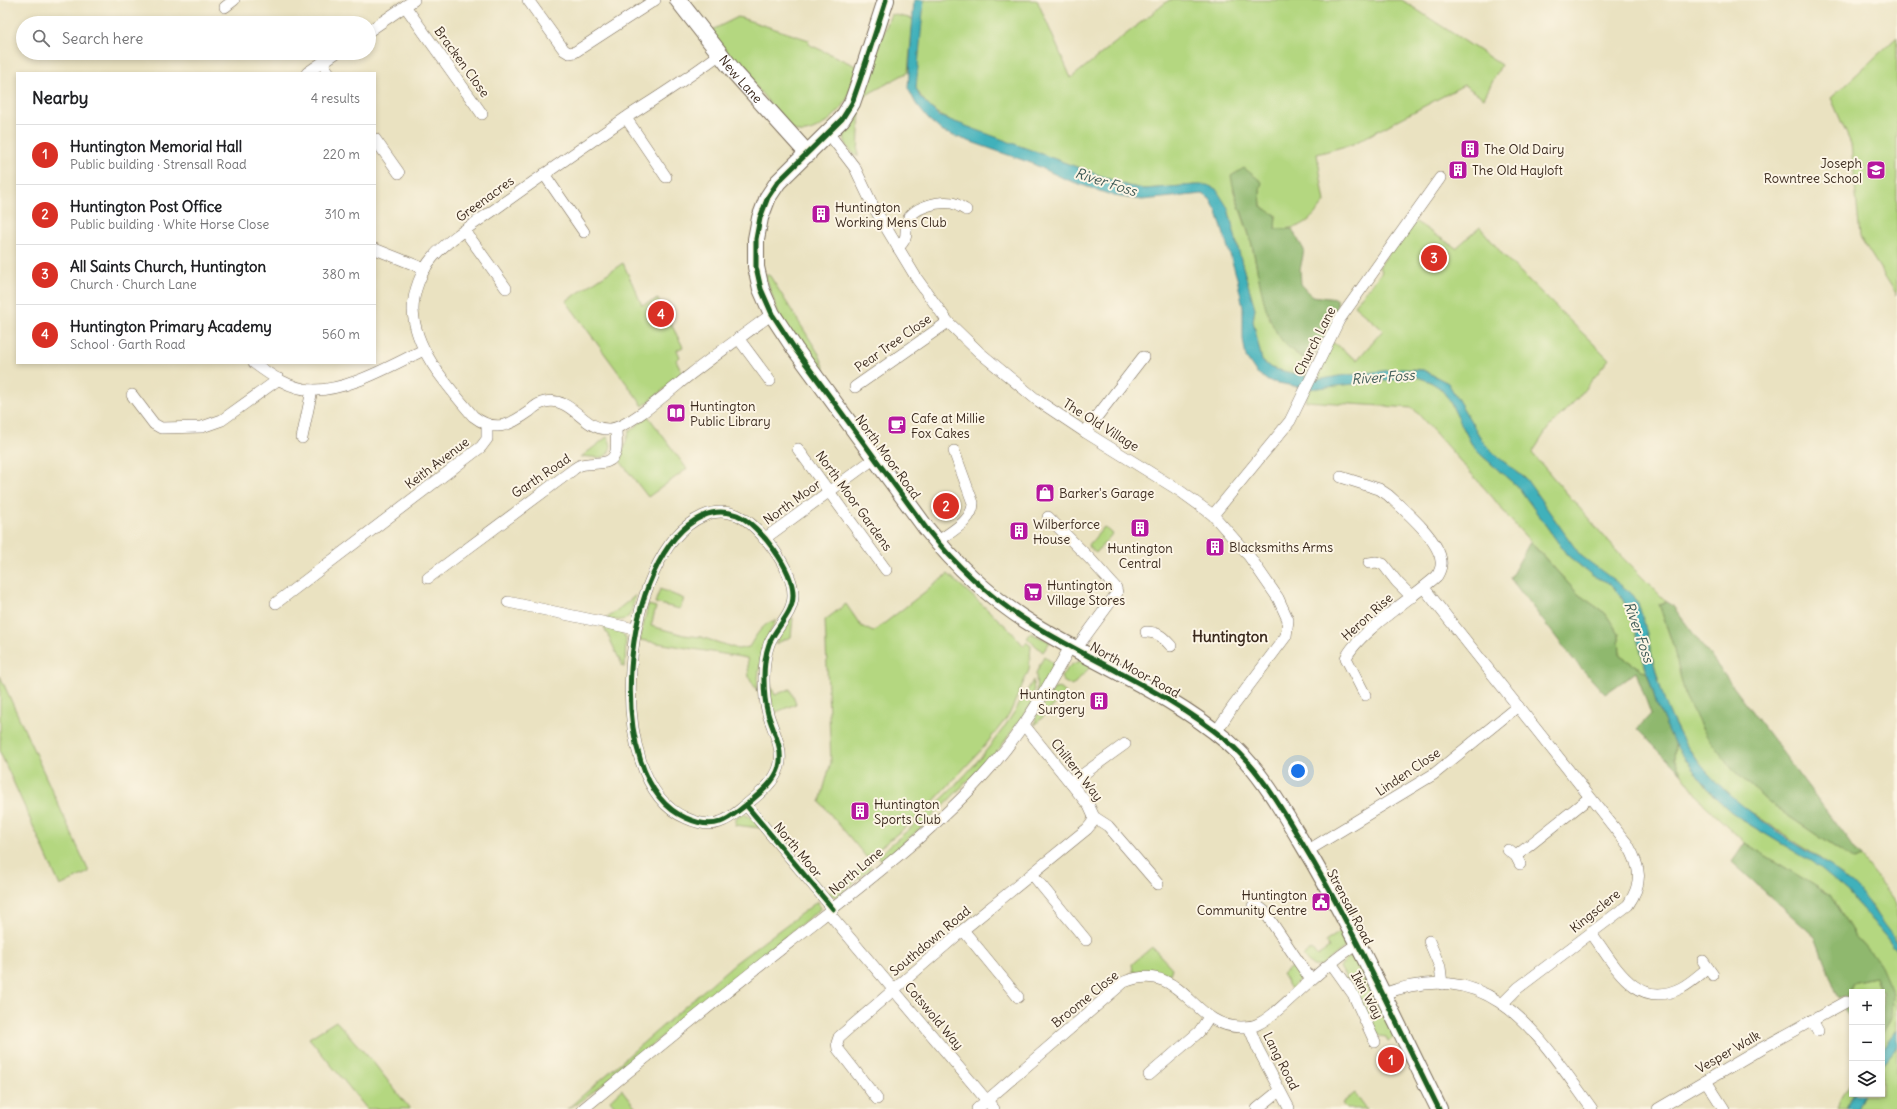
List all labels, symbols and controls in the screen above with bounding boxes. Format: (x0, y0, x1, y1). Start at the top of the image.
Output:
search box (16, 16, 376, 60)
street label: Bracken Close (431, 23, 493, 101)
icon: search (30, 27, 52, 49)
text: Search here (62, 29, 143, 48)
street label: New Lane (716, 51, 766, 107)
text: Nearby (32, 87, 88, 109)
text: 4 results (311, 90, 360, 107)
text: Huntington Memorial Hall (70, 137, 242, 156)
building icon: The Old Dairy (1459, 138, 1481, 160)
place label: The Old Dairy (1484, 141, 1564, 158)
text: 1 (42, 146, 48, 163)
text: 220 m (323, 146, 360, 163)
place label: Joseph Rowntree School (1764, 155, 1862, 187)
text: Public building · Strensall Road (70, 156, 247, 173)
building icon: The Old Hayloft (1447, 159, 1469, 181)
school or university icon: Joseph Rowntree School (1865, 159, 1887, 181)
place label: The Old Hayloft (1472, 162, 1564, 179)
water label: River Foss (1073, 164, 1140, 201)
street label: Greenacres (453, 172, 517, 226)
text: Huntington Post Office (70, 197, 222, 216)
place label: Huntington Working Mens Club (835, 199, 947, 231)
building icon: Huntington Working Mens Club (810, 203, 832, 225)
text: 2 (41, 206, 49, 223)
text: 310 m (325, 206, 360, 223)
text: Public building · White Horse Close (70, 216, 269, 233)
pin: 3 (1421, 243, 1447, 273)
text: All Saints Church, Huntington (70, 257, 266, 276)
text: 3 (41, 266, 49, 283)
text: 380 m (322, 266, 360, 283)
text: Church · Church Lane (70, 276, 197, 293)
pin: 4 (648, 299, 674, 329)
street label: Church Lane (1290, 304, 1340, 378)
street label: Pear Tree Close (851, 310, 935, 376)
text: Huntington Primary Academy (70, 317, 272, 336)
text: 4 (41, 326, 49, 343)
text: 560 m (322, 326, 360, 343)
text: School · Garth Road (70, 336, 186, 353)
water label: River Foss (1351, 366, 1417, 388)
street label: The Old Village (1060, 395, 1142, 455)
place label: Huntington Public Library (690, 398, 771, 430)
library icon: Huntington Public Library (665, 402, 687, 424)
place label: Cafe at Millie Fox Cakes (911, 410, 985, 442)
street label: North Moor Road (852, 411, 925, 503)
cafe icon: Cafe at Millie Fox Cakes (886, 414, 908, 436)
street label: Keith Avenue (401, 433, 473, 493)
street label: North Moor Gardens (812, 448, 896, 555)
street label: Garth Road (508, 450, 574, 502)
street label: North Moor (760, 475, 825, 529)
shop icon: Barker's Garage (1034, 482, 1056, 504)
place label: Barker's Garage (1059, 485, 1154, 502)
pin: 2 (933, 491, 959, 521)
place label: Wilberforce House (1033, 516, 1100, 548)
building icon: Huntington Central (1129, 517, 1151, 539)
building icon: Wilberforce House (1008, 520, 1030, 542)
building icon: Blacksmiths Arms (1204, 536, 1226, 558)
place label: Blacksmiths Arms (1229, 539, 1333, 556)
place label: Huntington Central (1107, 540, 1173, 572)
place label: Huntington Village Stores (1047, 577, 1125, 609)
supermarket icon: Huntington Village Stores (1022, 581, 1044, 603)
street label: Heron Rise (1338, 589, 1396, 645)
water label: River Foss (1620, 599, 1658, 666)
district label: Huntington (1192, 627, 1268, 647)
street label: North Moor Road (1087, 638, 1183, 702)
place label: Huntington Surgery (1019, 686, 1085, 718)
building icon: Huntington Surgery (1088, 690, 1110, 712)
street label: Chiltern Way (1047, 735, 1107, 805)
street label: Linden Close (1372, 744, 1444, 800)
your location (1288, 761, 1308, 781)
place label: Huntington Sports Club (874, 796, 941, 828)
building icon: Huntington Sports Club (849, 800, 871, 822)
street label: North Moor (770, 819, 826, 882)
street label: North Lane (825, 843, 887, 899)
street label: Strensall Road (1323, 866, 1377, 948)
street label: Kingsclere (1566, 885, 1624, 937)
place label: Huntington Community Centre (1197, 887, 1307, 919)
public building icon: Huntington Community Centre (1310, 891, 1332, 913)
street label: Southdown Road (886, 902, 974, 980)
street label: Broome Close (1048, 967, 1122, 1031)
street label: Ikin Way (1347, 968, 1387, 1022)
street label: Cotswold Way (901, 979, 967, 1053)
map controls (1849, 989, 1885, 1097)
button: + (1849, 989, 1885, 1025)
button: − (1849, 1025, 1885, 1061)
street label: Vesper Walk (1693, 1027, 1764, 1077)
street label: Lang Road (1259, 1029, 1303, 1093)
pin: 1 (1378, 1045, 1404, 1075)
button: layers (1849, 1061, 1885, 1097)

